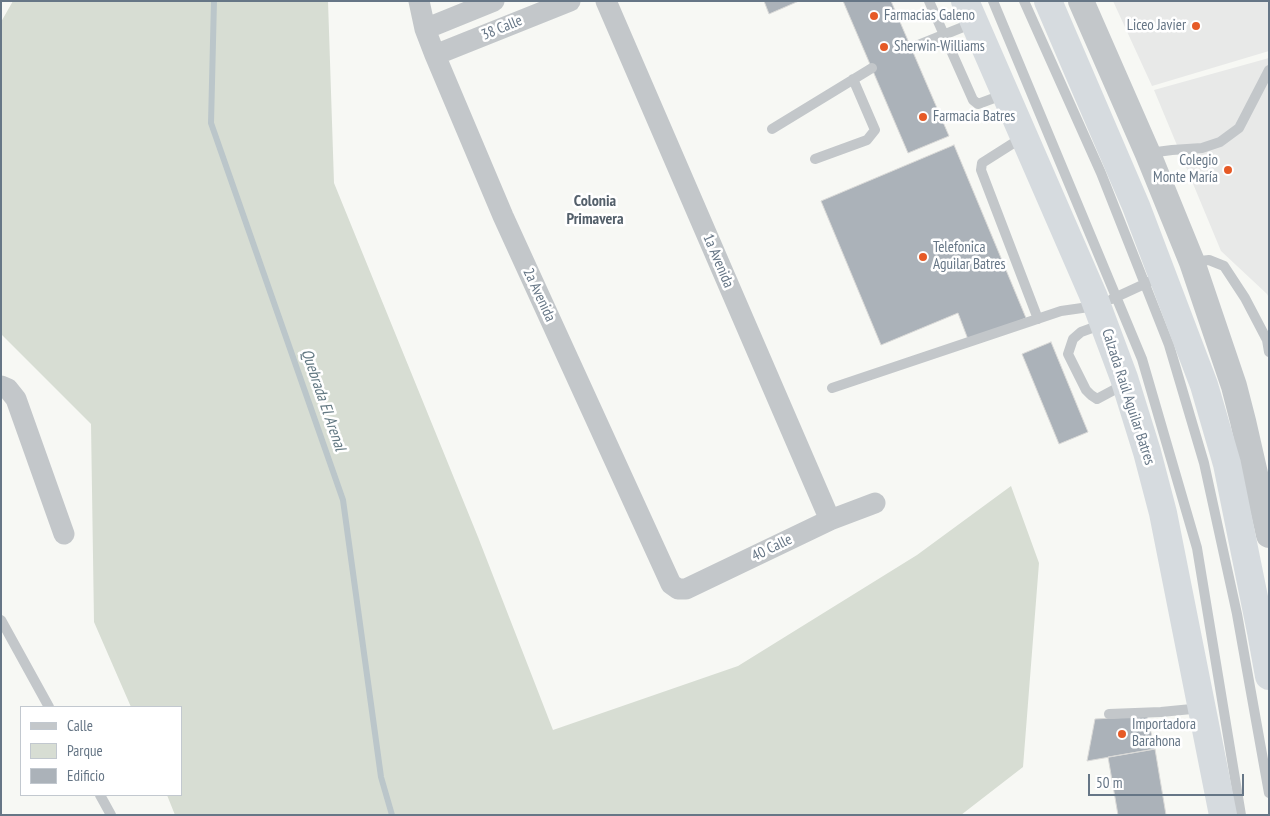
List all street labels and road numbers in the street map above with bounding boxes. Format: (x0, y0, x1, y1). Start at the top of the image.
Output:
street label: 38 Calle (479, 12, 525, 44)
street label: 1a Avenida (699, 231, 737, 291)
street label: 2a Avenida (519, 265, 559, 325)
street label: Calzada Raúl Aguilar Batres (1097, 327, 1159, 467)
street label: 40 Calle (749, 531, 795, 565)

